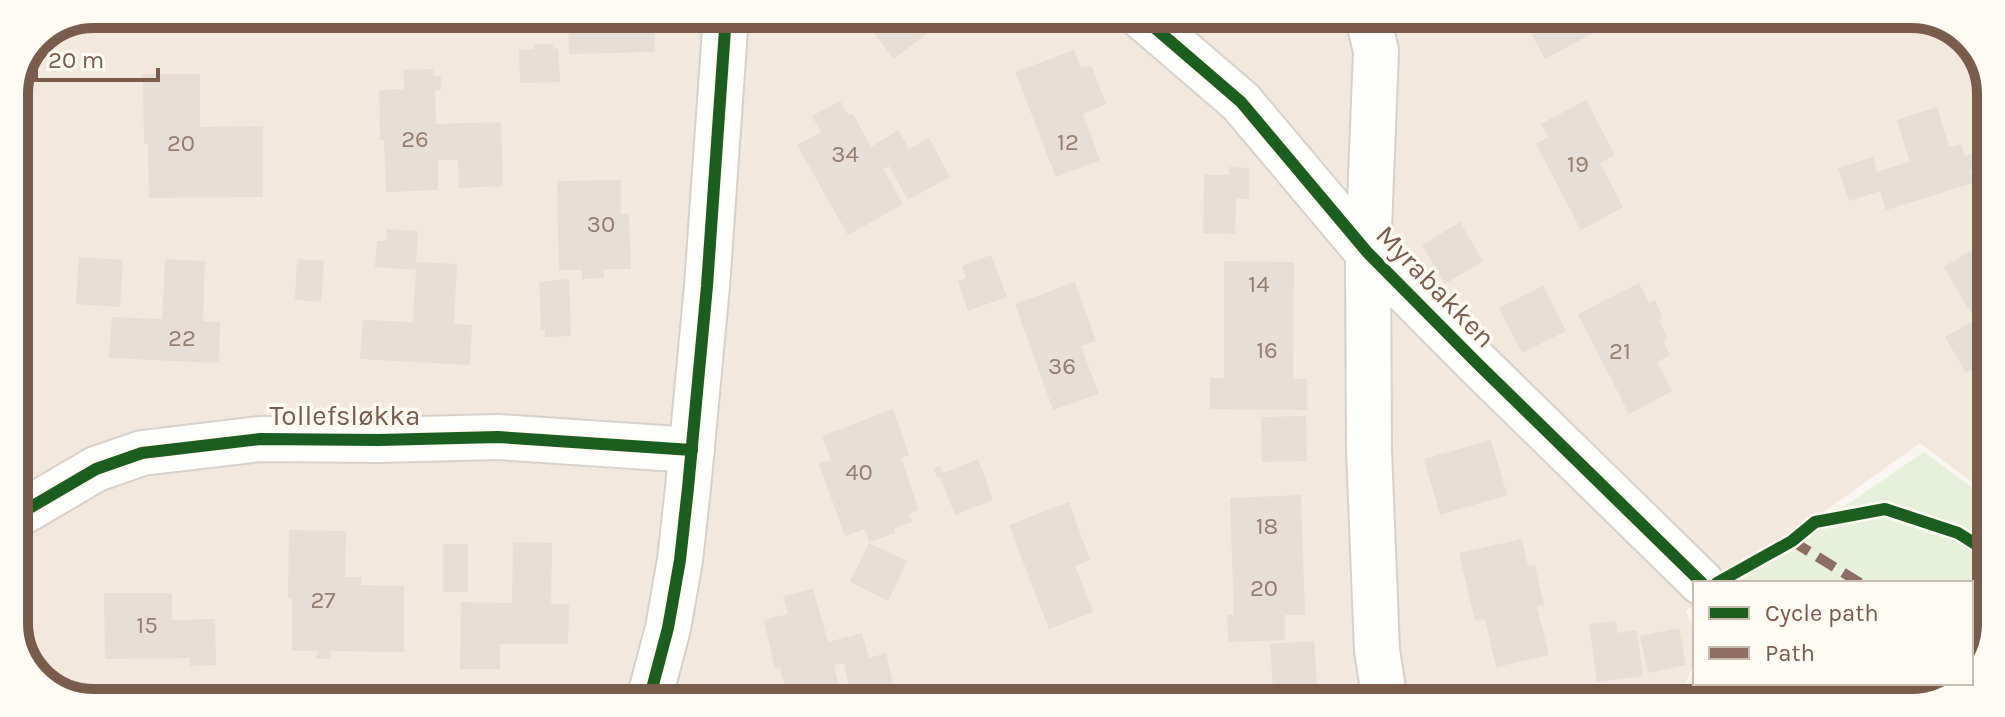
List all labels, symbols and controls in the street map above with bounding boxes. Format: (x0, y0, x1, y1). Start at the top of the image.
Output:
scale bar (36, 32, 158, 82)
text: 20 m (48, 46, 104, 74)
house number: 26 (401, 125, 429, 153)
house number: 12 (1057, 128, 1079, 156)
house number: 20 (167, 129, 195, 157)
house number: 34 (831, 140, 859, 168)
house number: 19 (1567, 150, 1589, 178)
house number: 30 (587, 210, 615, 238)
street label: Myrabakken (1369, 218, 1502, 354)
house number: 14 (1248, 270, 1270, 298)
house number: 22 (168, 324, 196, 352)
house number: 16 (1256, 336, 1278, 364)
house number: 21 (1609, 337, 1631, 365)
house number: 36 (1048, 352, 1076, 380)
street label: Tollefsløkka (270, 399, 420, 432)
house number: 40 (845, 458, 873, 486)
house number: 18 (1256, 512, 1278, 540)
house number: 20 (1250, 574, 1278, 602)
legend (1693, 581, 1973, 685)
house number: 27 (310, 586, 336, 614)
text: Cycle path (1765, 599, 1879, 627)
house number: 15 (136, 611, 158, 639)
text: Path (1765, 639, 1815, 667)

